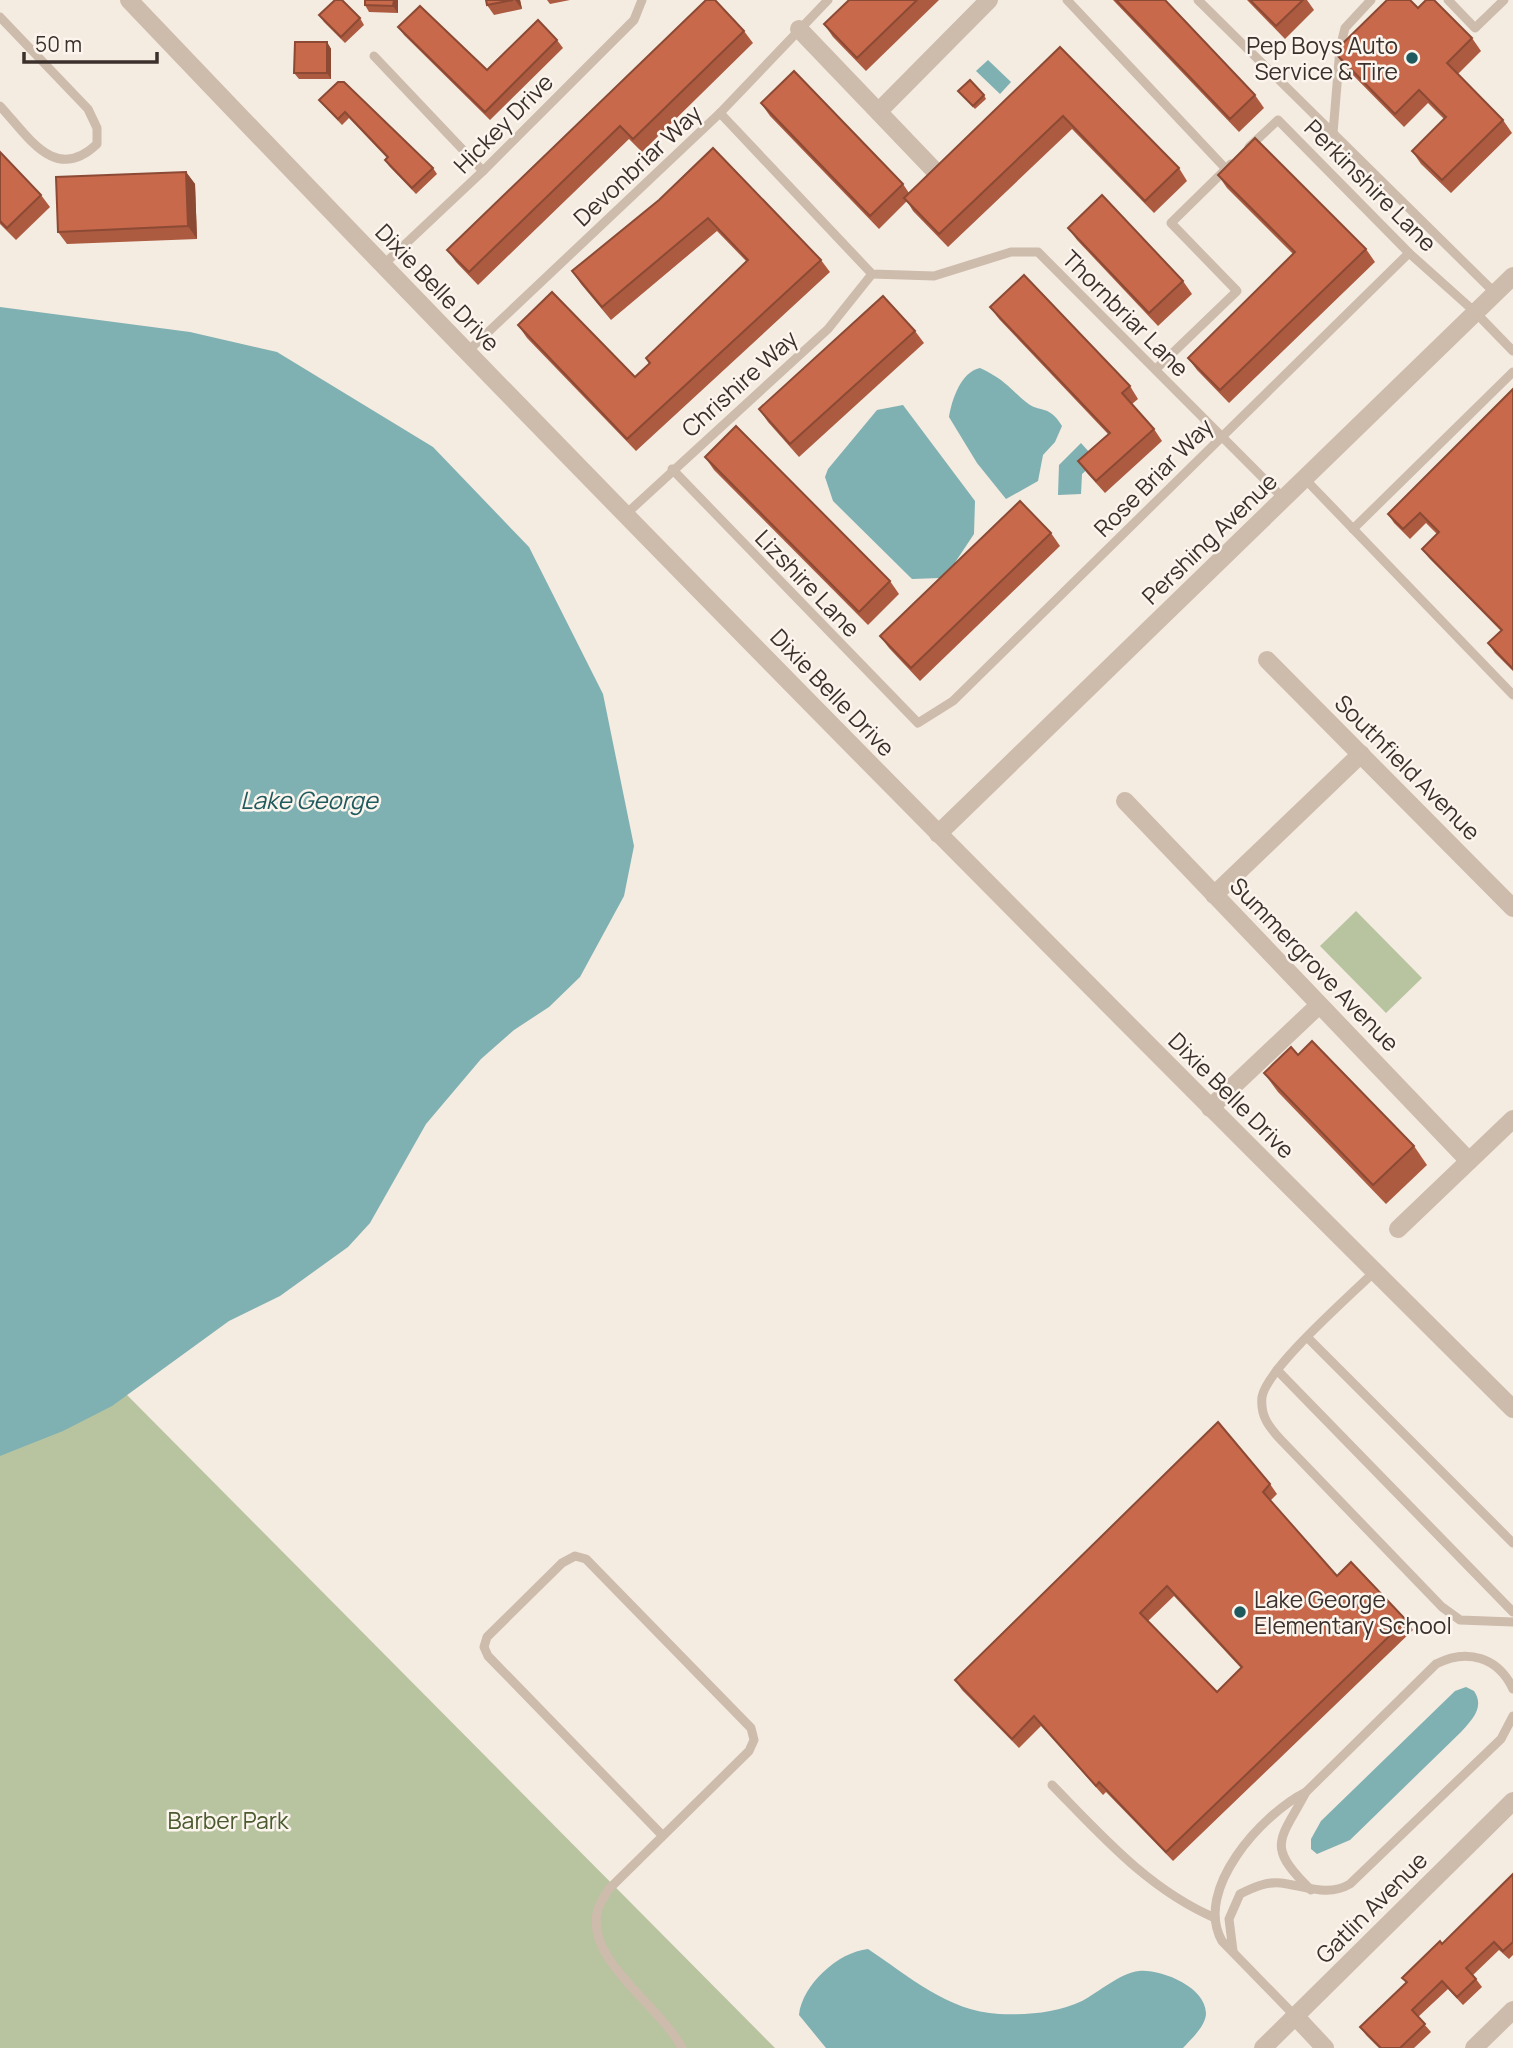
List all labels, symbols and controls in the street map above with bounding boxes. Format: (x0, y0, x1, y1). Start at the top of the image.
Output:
scale bar (24, 21, 158, 65)
place label: Pep Boys Auto Service & Tire (1246, 29, 1398, 87)
text: 50 m (35, 30, 82, 58)
marker: Pep Boys Auto Service & Tire (1404, 50, 1420, 66)
street label: Hickey Drive (446, 66, 560, 180)
street label: Devonbriar Way (566, 97, 708, 233)
street label: Perkinshire Lane (1298, 112, 1444, 258)
street label: Dixie Belle Drive (369, 216, 507, 358)
street label: Thornbriar Lane (1055, 242, 1197, 384)
street label: Chrishire Way (674, 322, 804, 444)
street label: Rose Briar Way (1086, 410, 1220, 544)
street label: Pershing Avenue (1134, 465, 1284, 611)
street label: Lizshire Lane (749, 522, 867, 644)
street label: Dixie Belle Drive (764, 621, 902, 763)
street label: Southfield Avenue (1328, 687, 1488, 847)
water label: Lake George (240, 783, 380, 816)
street label: Summergrove Avenue (1223, 870, 1407, 1058)
street label: Dixie Belle Drive (1162, 1025, 1302, 1165)
place label: Lake George Elementary School (1254, 1583, 1452, 1641)
marker: Lake George Elementary School (1232, 1604, 1248, 1620)
park label: Barber Park (168, 1804, 289, 1836)
street label: Gatlin Avenue (1308, 1844, 1434, 1970)

